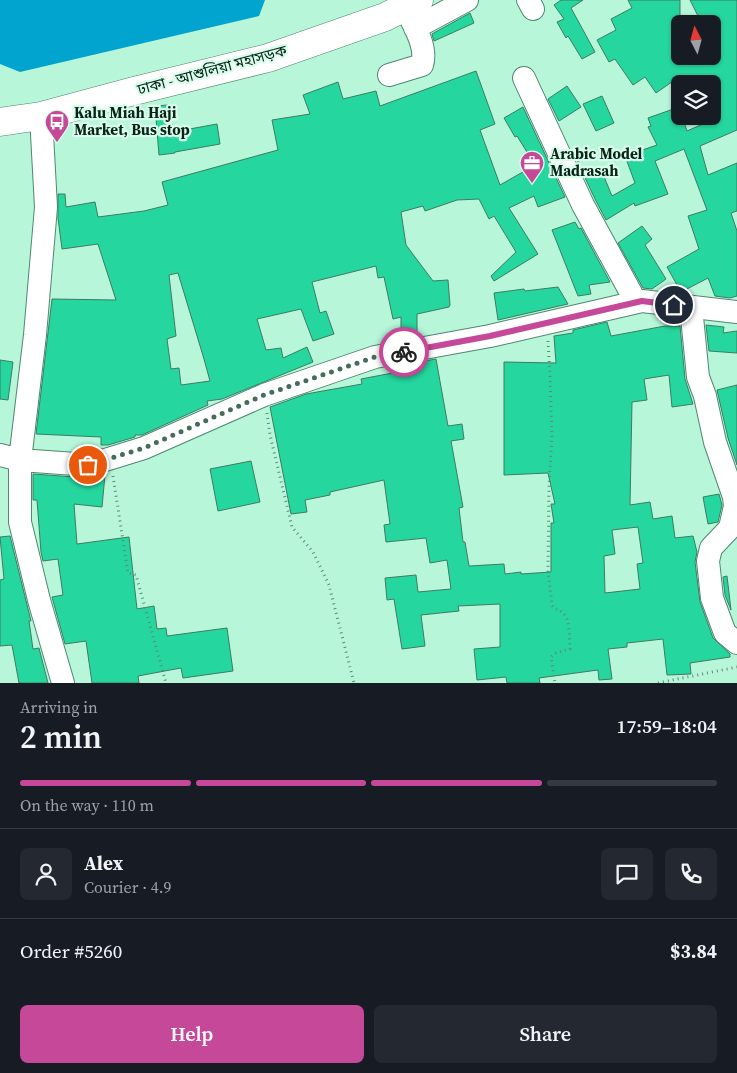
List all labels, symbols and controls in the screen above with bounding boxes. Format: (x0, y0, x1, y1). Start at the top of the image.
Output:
north arrow (671, 15, 721, 65)
map controls (671, 15, 721, 125)
street label: ঢাকা - আশুলিয়া মহাসড়ক (134, 39, 290, 100)
button: layers (671, 75, 721, 125)
place label: Kalu Miah Haji Market, Bus stop (74, 102, 190, 140)
bus stop icon: Kalu Miah Haji Market, Bus stop (44, 109, 70, 143)
place label: Arabic Model Madrasah (550, 143, 643, 181)
office icon: Arabic Model Madrasah (519, 150, 545, 184)
pin (653, 284, 695, 326)
icon: home (660, 291, 688, 319)
courier (379, 327, 429, 377)
icon: bike (390, 338, 418, 366)
pin (67, 444, 109, 486)
icon: bag (74, 451, 102, 479)
text: Arriving in (20, 696, 98, 718)
text: 17:59–18:04 (617, 713, 717, 739)
text: 2 min (20, 715, 102, 759)
text: On the way · 110 m (20, 794, 154, 816)
button: person (20, 848, 72, 900)
button: chat (601, 848, 653, 900)
button: phone (665, 848, 717, 900)
text: Alex (84, 850, 123, 876)
text: Courier · 4.9 (84, 876, 172, 898)
text: Order #5260 (20, 938, 122, 964)
text: $3.84 (670, 938, 717, 964)
button: Help (20, 1005, 364, 1063)
button: Share (374, 1005, 717, 1063)

